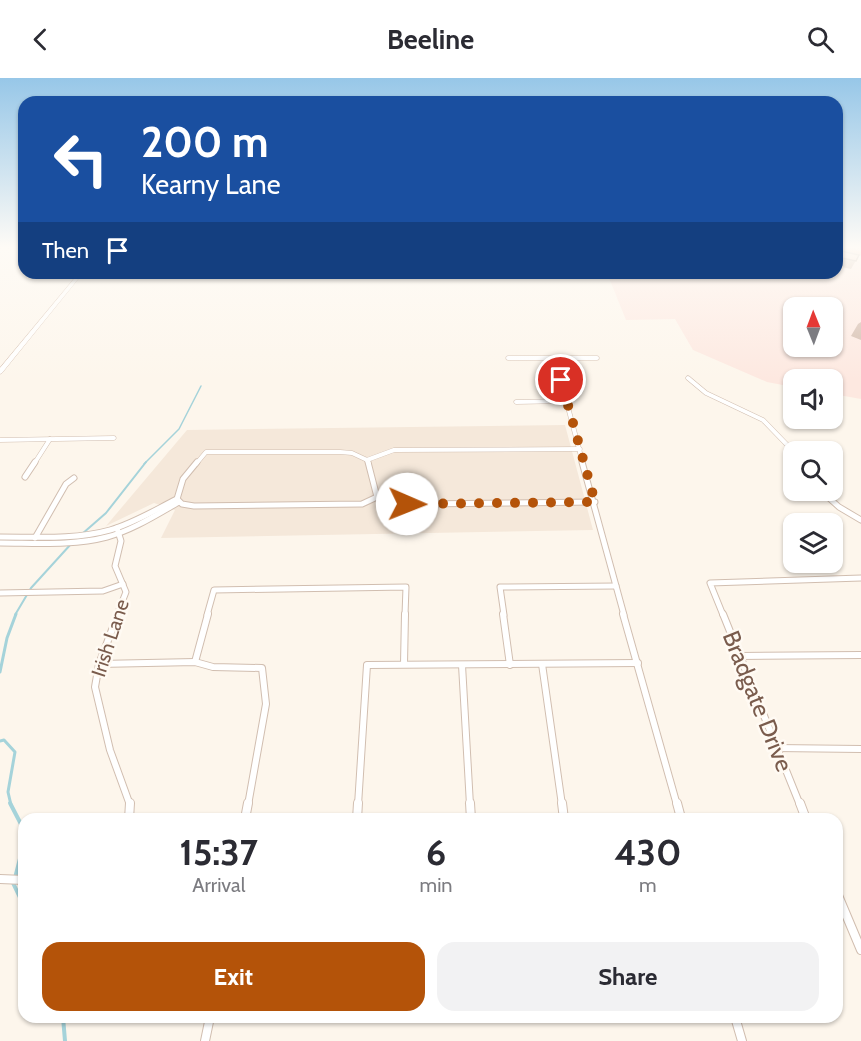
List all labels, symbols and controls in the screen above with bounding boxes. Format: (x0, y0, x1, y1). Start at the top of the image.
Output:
icon: back (24, 23, 57, 56)
text: Beeline (387, 23, 474, 56)
icon: search (804, 23, 837, 56)
text: 200 m (141, 116, 268, 168)
icon: left (42, 120, 120, 198)
text: Kearny Lane (141, 168, 281, 201)
icon: arrive (101, 234, 134, 267)
text: Then (42, 237, 89, 264)
north arrow (783, 297, 843, 357)
map controls (783, 297, 843, 573)
pin (535, 354, 586, 405)
icon: arrive (544, 363, 577, 396)
button: sound (783, 369, 843, 429)
button: search (783, 441, 843, 501)
position arrow (375, 472, 439, 536)
button: layers (783, 513, 843, 573)
street label: Irish Lane (86, 596, 134, 680)
street label: Bradgate Drive (717, 626, 799, 776)
text: 15:37 (180, 830, 258, 874)
text: 6 (426, 830, 446, 874)
text: 430 (614, 830, 681, 874)
text: Arrival (192, 873, 245, 897)
text: min (420, 873, 453, 897)
text: m (639, 873, 657, 897)
button: Exit (42, 942, 425, 1011)
button: Share (437, 942, 819, 1011)

